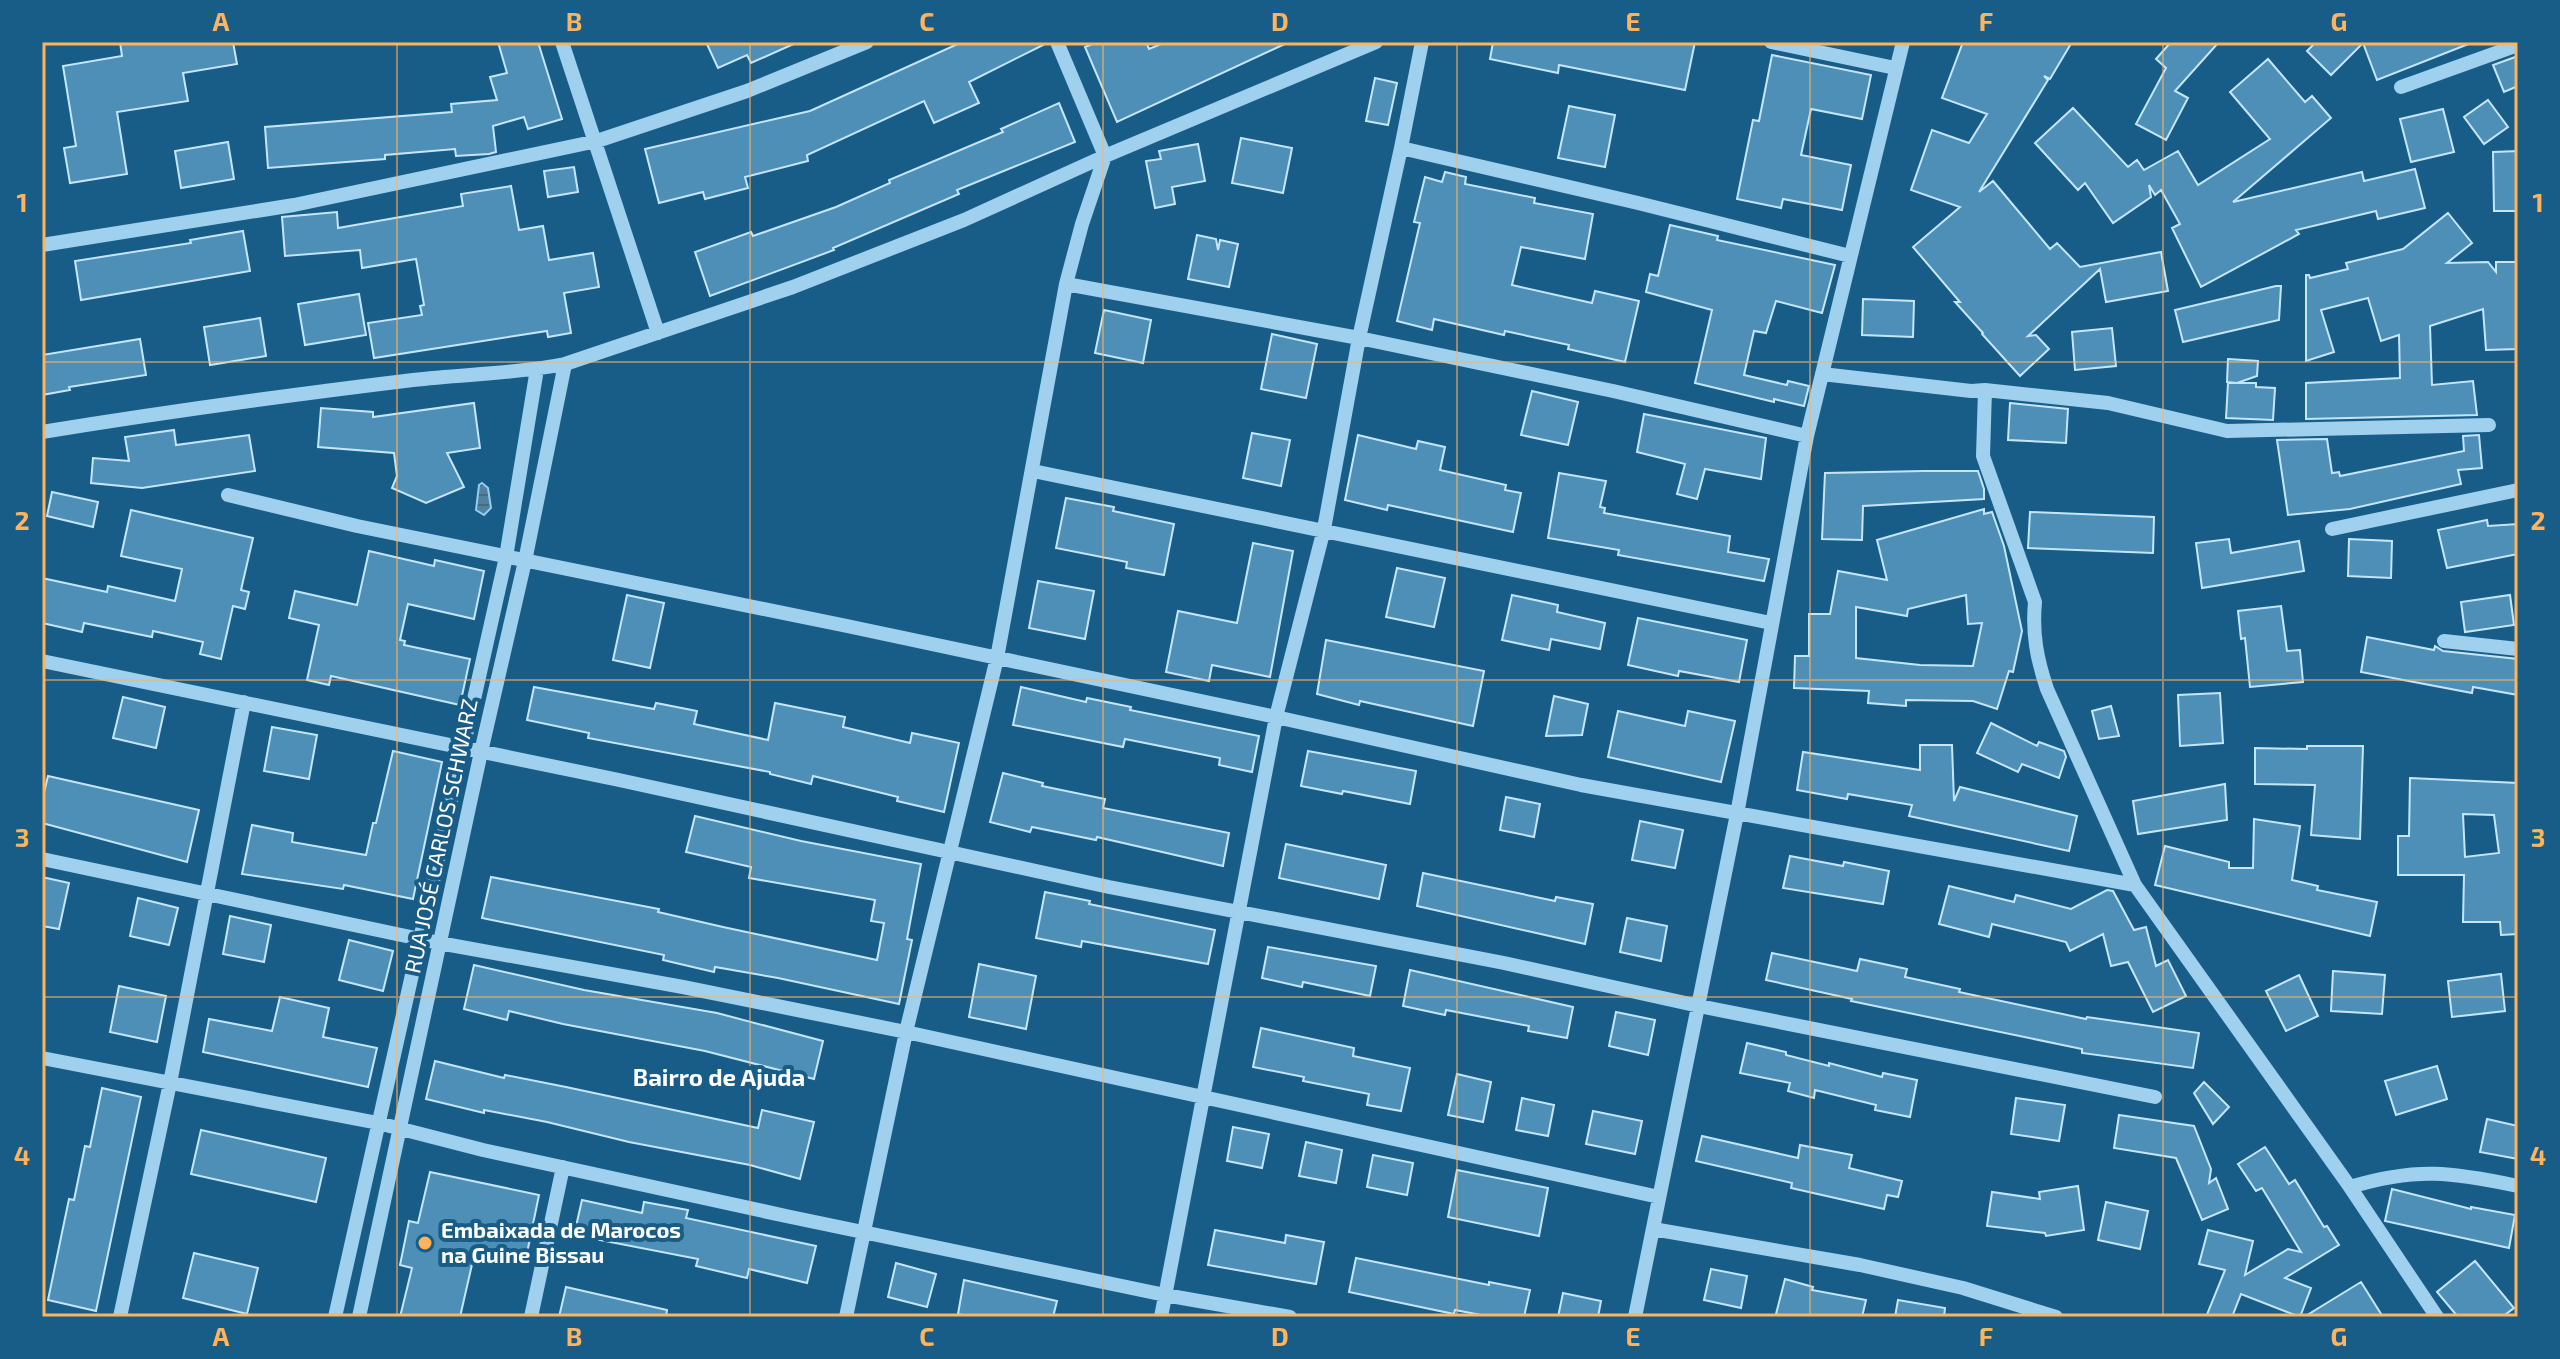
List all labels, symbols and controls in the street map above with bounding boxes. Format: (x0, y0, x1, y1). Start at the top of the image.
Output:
text: A (213, 5, 230, 36)
text: B (566, 5, 582, 36)
text: C (919, 5, 935, 36)
text: D (1271, 5, 1289, 36)
text: E (1625, 5, 1641, 36)
text: F (1979, 5, 1993, 36)
text: G (2331, 5, 2347, 36)
text: 1 (16, 186, 28, 217)
text: 1 (2532, 186, 2544, 217)
text: 2 (14, 504, 30, 535)
text: 2 (2530, 504, 2546, 535)
street label: RUA JOSÉ CARLOS SCHWARZ (398, 696, 482, 975)
text: 3 (15, 821, 29, 852)
text: 3 (2531, 821, 2545, 852)
district label: Bairro de Ajuda (633, 1062, 805, 1091)
text: 4 (14, 1139, 30, 1170)
text: 4 (2530, 1139, 2546, 1170)
place label: Embaixada de Marocos na Guine Bissau (441, 1216, 681, 1267)
marker: Embaixada de Marocos na Guine Bissau (416, 1234, 434, 1252)
text: A (213, 1320, 230, 1351)
text: B (566, 1320, 582, 1351)
text: C (919, 1320, 935, 1351)
text: D (1271, 1320, 1289, 1351)
text: E (1625, 1320, 1641, 1351)
text: F (1979, 1320, 1993, 1351)
text: G (2331, 1320, 2347, 1351)

